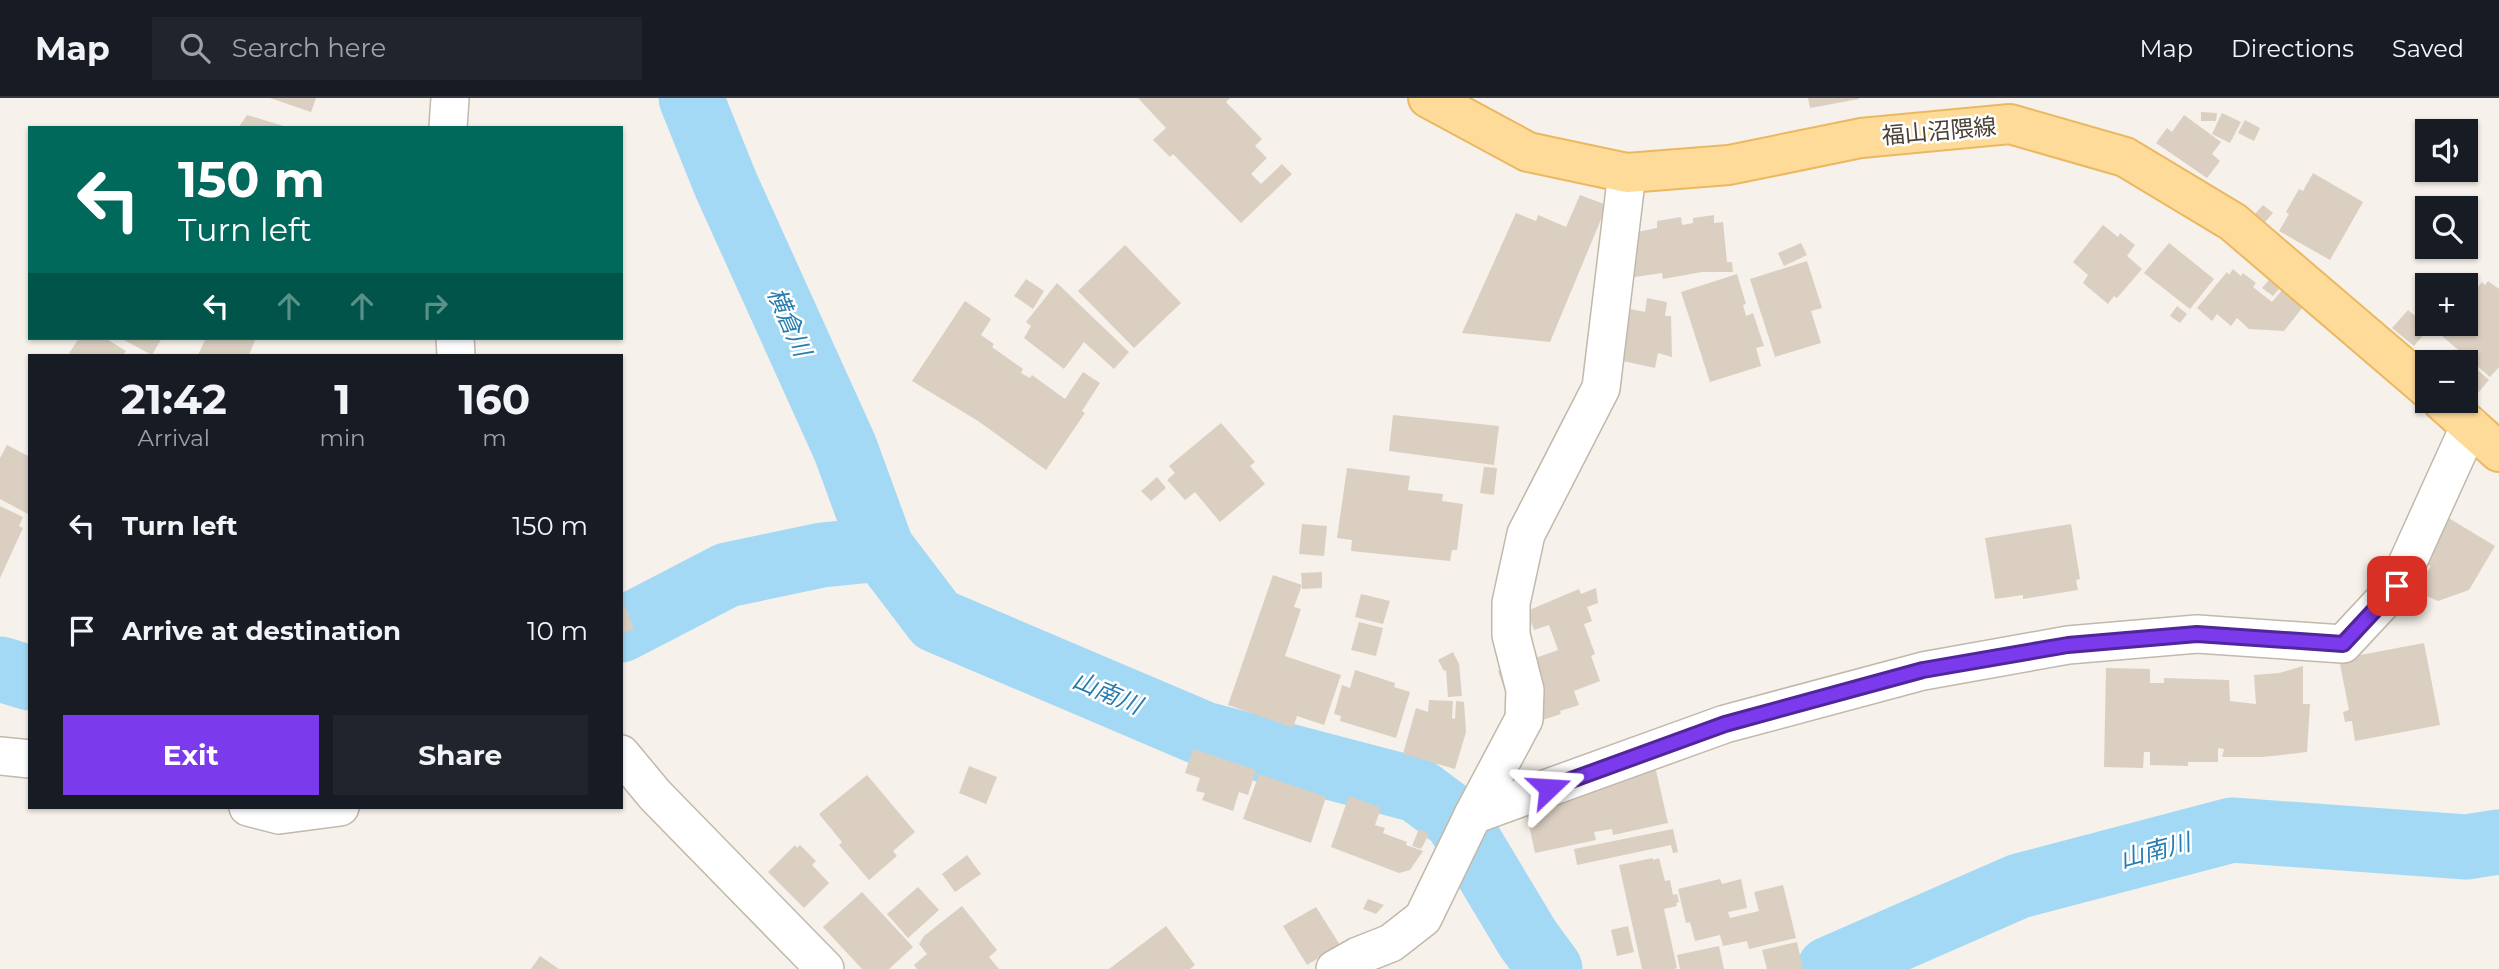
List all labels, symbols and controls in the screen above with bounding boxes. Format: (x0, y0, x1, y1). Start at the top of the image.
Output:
search box (152, 17, 642, 80)
text: Map (35, 28, 110, 68)
icon: search (176, 29, 214, 67)
text: Search here (232, 32, 386, 64)
text: Map (2140, 34, 2193, 63)
text: Directions (2231, 34, 2354, 63)
text: Saved (2392, 34, 2464, 63)
street label: 福山沼隈線 (1880, 112, 1998, 150)
map controls (2415, 119, 2478, 413)
button: sound (2415, 119, 2478, 182)
text: 150 m (178, 150, 325, 209)
icon: left (63, 154, 154, 245)
button: search (2415, 196, 2478, 259)
text: Turn left (178, 210, 312, 249)
button: + (2415, 273, 2478, 336)
water label: 横倉川 (762, 283, 819, 363)
icon: left (197, 287, 235, 325)
icon: ahead (270, 287, 308, 325)
icon: ahead (343, 287, 381, 325)
icon: right (416, 287, 454, 325)
button: − (2415, 350, 2478, 413)
text: 21:42 (121, 373, 227, 425)
text: 1 (334, 373, 351, 425)
text: 160 (458, 373, 530, 425)
text: Arrival (137, 424, 210, 452)
text: min (320, 424, 366, 452)
text: m (482, 424, 507, 452)
icon: left (63, 507, 101, 545)
text: Turn left (122, 510, 238, 542)
text: 150 m (512, 510, 588, 542)
pin (2367, 556, 2427, 616)
icon: arrive (2378, 567, 2416, 605)
icon: arrive (63, 612, 101, 650)
text: Arrive at destination (122, 615, 401, 647)
text: 10 m (527, 615, 588, 647)
water label: 山南川 (1068, 665, 1149, 721)
button: Exit (63, 715, 319, 795)
button: Share (333, 715, 588, 795)
position arrow (1512, 751, 1586, 825)
water label: 山南川 (2116, 826, 2196, 874)

